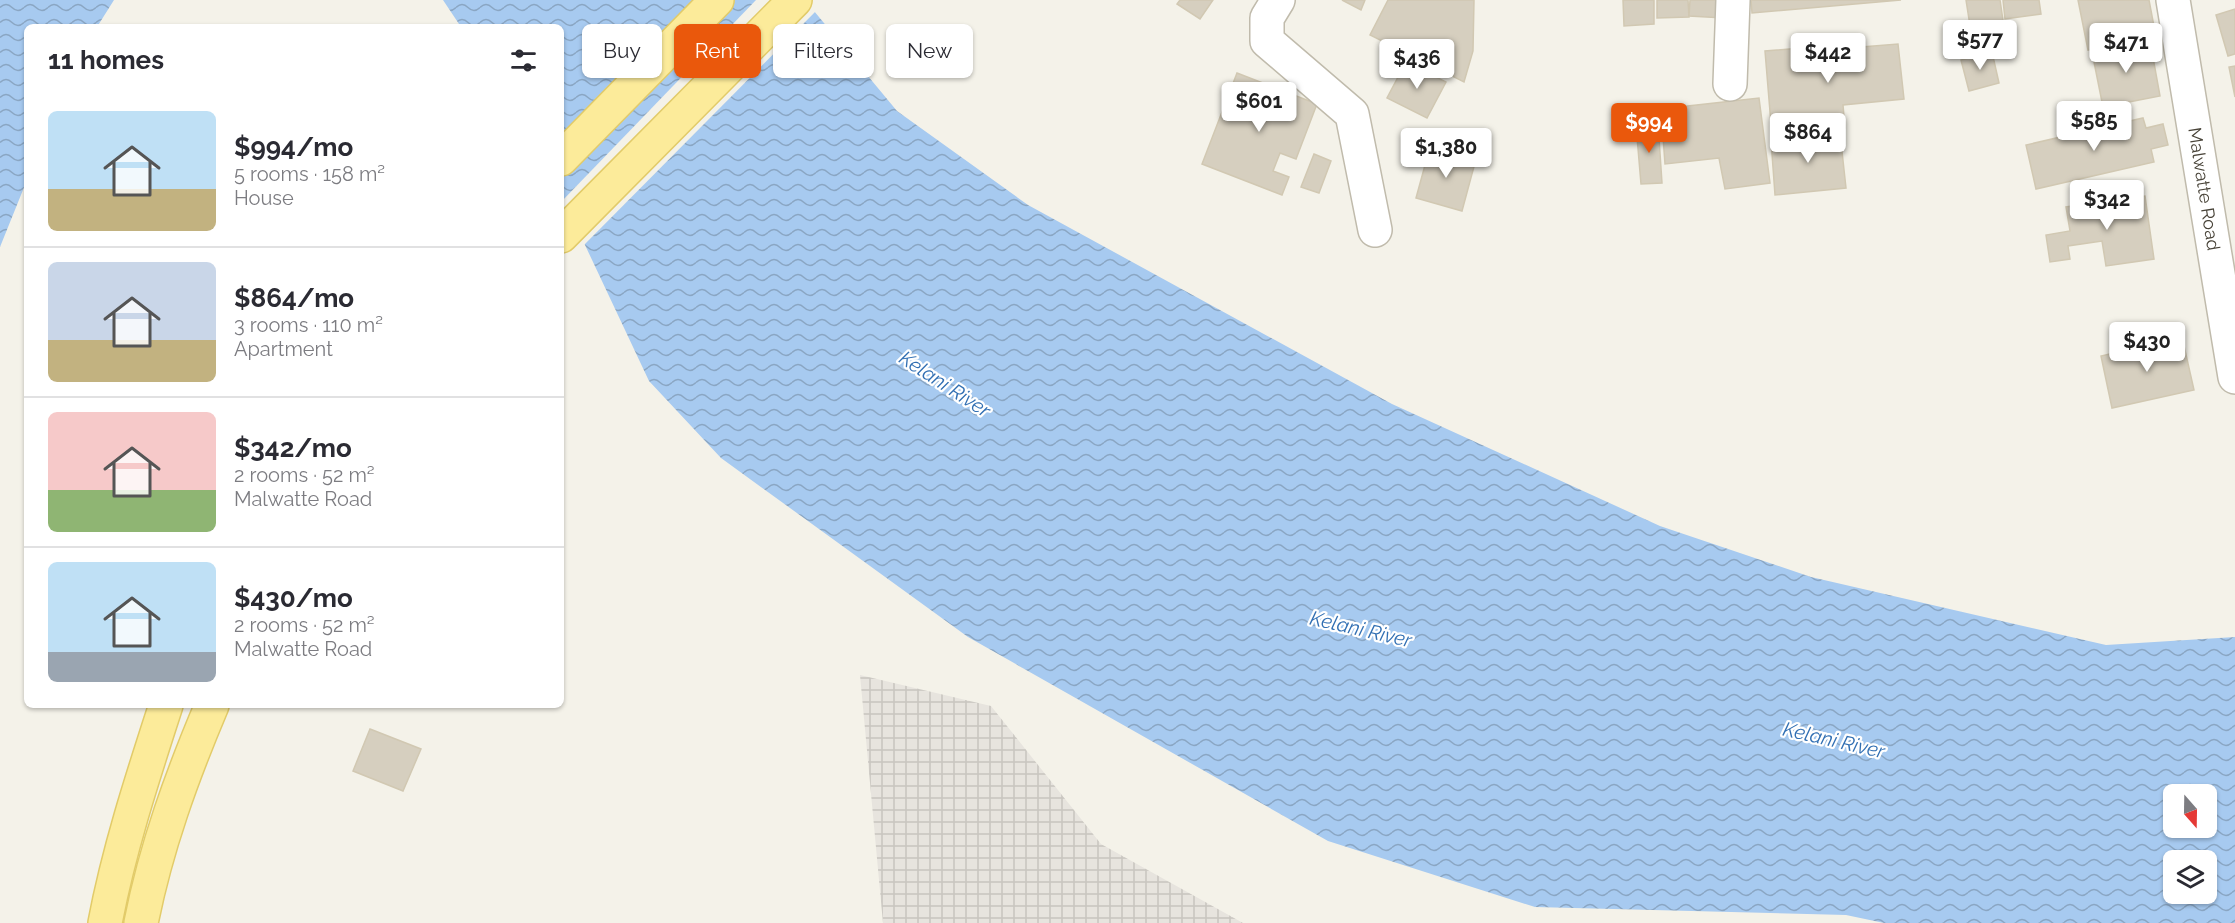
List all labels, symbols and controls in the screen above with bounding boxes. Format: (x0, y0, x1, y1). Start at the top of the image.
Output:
pin: $577 (1944, 20, 2016, 71)
pin: $471 (2090, 23, 2162, 74)
chip: Buy (582, 24, 662, 78)
chip: Rent (674, 24, 761, 78)
chip: Filters (773, 24, 874, 78)
chip: New (886, 24, 973, 78)
text: $577 (1957, 27, 2003, 51)
text: $471 (2103, 30, 2149, 54)
pin: $442 (1792, 33, 1864, 84)
pin: $436 (1381, 39, 1453, 90)
text: $442 (1805, 40, 1851, 64)
icon: filters (507, 44, 540, 77)
text: 11 homes (48, 45, 164, 75)
text: $436 (1393, 46, 1441, 70)
pin: $601 (1223, 82, 1295, 133)
text: $601 (1236, 89, 1282, 113)
pin: $585 (2058, 101, 2130, 152)
pin: $994 (1613, 103, 1685, 154)
text: $585 (2071, 108, 2117, 132)
text: $994 (1625, 110, 1673, 134)
pin: $864 (1772, 113, 1844, 164)
text: $864 (1784, 120, 1832, 144)
street label: Malwatte Road (2184, 126, 2225, 252)
pin: $1,380 (1397, 128, 1495, 179)
text: $994/mo (234, 132, 353, 162)
icon: home (96, 135, 168, 207)
text: $1,380 (1415, 135, 1477, 159)
text: 5 rooms · 158 m² (234, 162, 385, 186)
pin: $342 (2071, 180, 2143, 231)
text: House (234, 186, 294, 210)
text: $342 (2084, 187, 2130, 211)
text: $864/mo (234, 283, 354, 313)
icon: home (96, 286, 168, 358)
text: 3 rooms · 110 m² (234, 313, 383, 337)
pin: $430 (2111, 322, 2183, 373)
text: $430 (2123, 329, 2171, 353)
text: Apartment (234, 337, 333, 361)
water label: Kelani River (895, 346, 996, 423)
text: $342/mo (234, 433, 352, 463)
icon: home (96, 436, 168, 508)
text: 2 rooms · 52 m² (234, 463, 375, 487)
text: Malwatte Road (234, 487, 372, 511)
text: $430/mo (234, 583, 353, 613)
icon: home (96, 586, 168, 658)
water label: Kelani River (1308, 606, 1415, 653)
text: 2 rooms · 52 m² (234, 613, 375, 637)
text: Malwatte Road (234, 637, 372, 661)
water label: Kelani River (1781, 717, 1888, 764)
north arrow (2163, 784, 2217, 838)
map controls (2163, 784, 2217, 904)
button: layers (2163, 850, 2217, 904)

